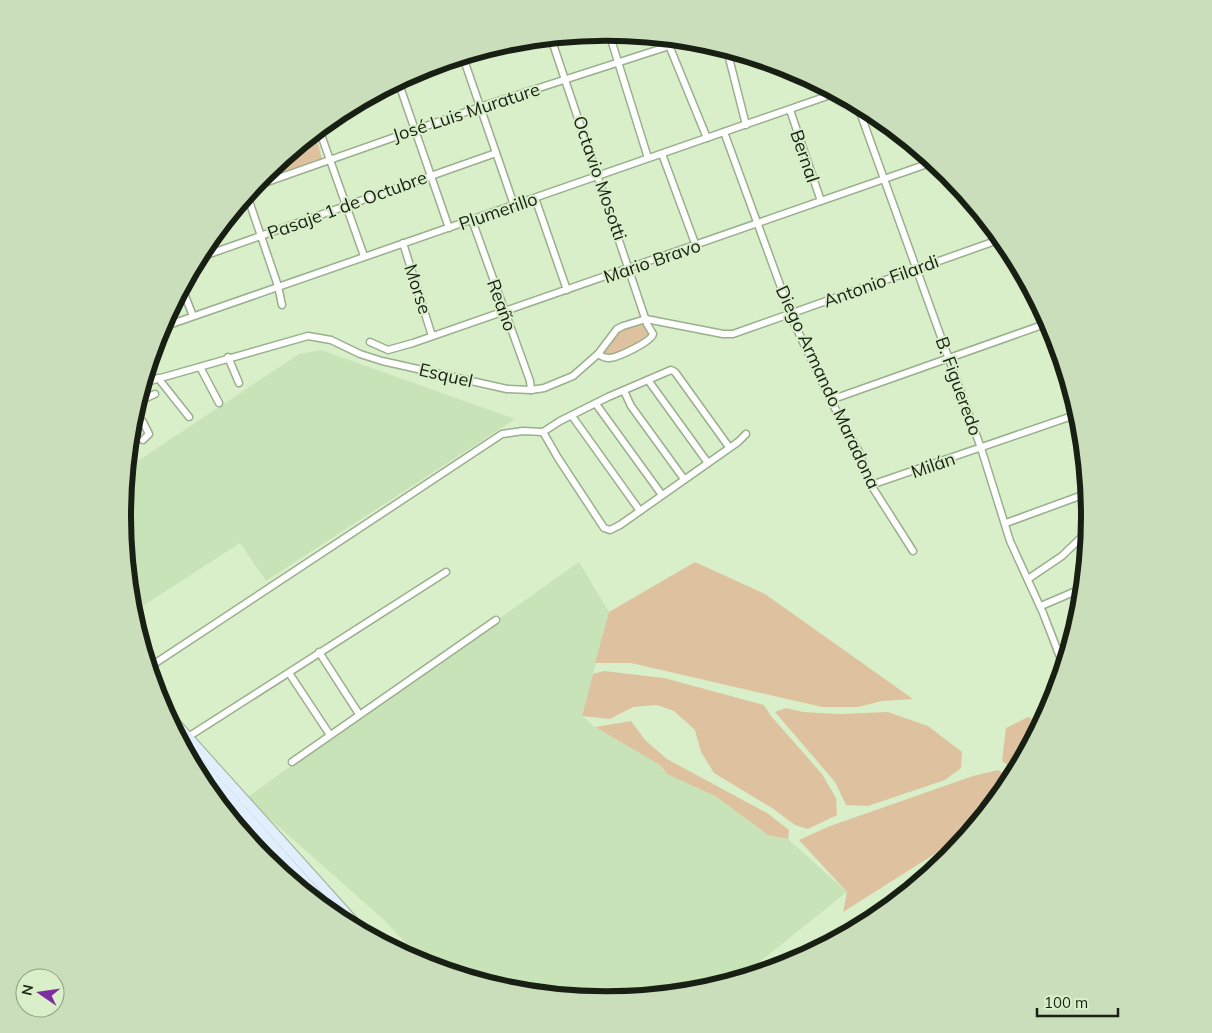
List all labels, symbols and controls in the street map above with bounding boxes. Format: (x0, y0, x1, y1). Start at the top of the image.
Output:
street label: José Luis Murature (389, 77, 543, 147)
street label: Octavio Mosotti (568, 113, 632, 243)
street label: Bernal (785, 127, 825, 185)
street label: Pasaje 1 de Octubre (264, 165, 430, 245)
street label: Plumerillo (456, 187, 540, 235)
street label: Mario Bravo (600, 234, 704, 288)
street label: Antonio Filardi (820, 249, 942, 313)
street label: Morse (399, 261, 437, 317)
street label: Reaño (482, 276, 522, 334)
street label: Diego Armando Maradona (771, 282, 885, 492)
street label: B. Figueredo (930, 333, 988, 439)
street label: Esquel (417, 358, 475, 392)
street label: Milán (908, 447, 958, 483)
north arrow (15, 968, 65, 1018)
text: N (17, 983, 37, 997)
scale bar (1037, 986, 1118, 1018)
text: 100 m (1044, 993, 1088, 1012)

